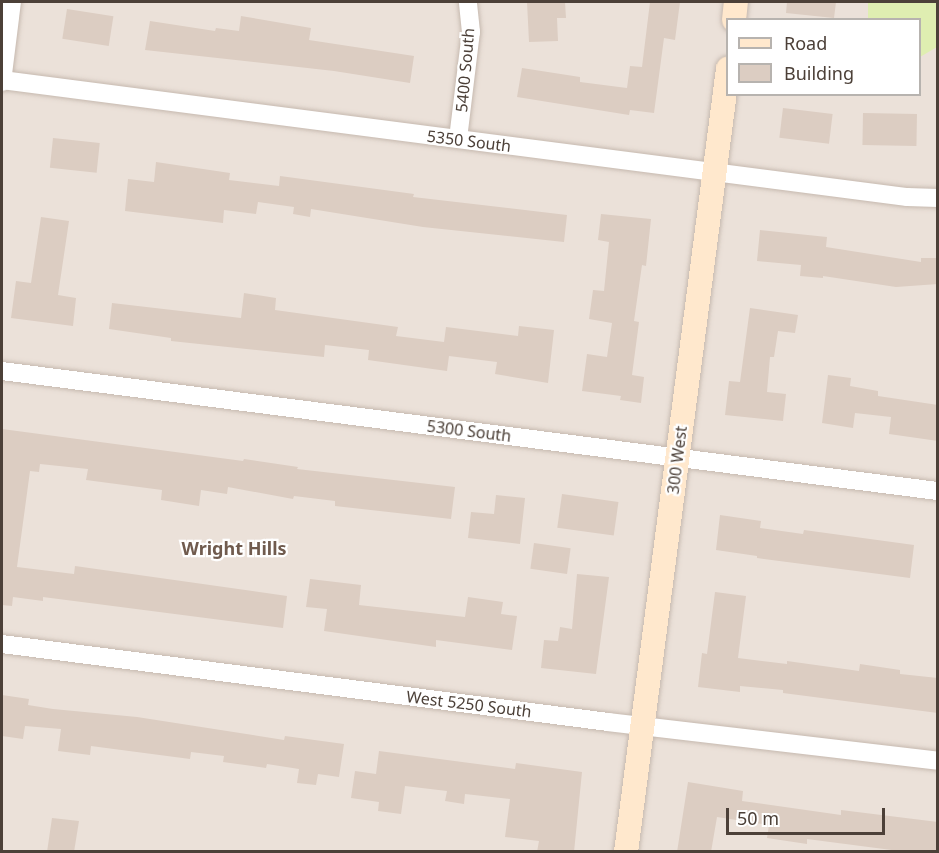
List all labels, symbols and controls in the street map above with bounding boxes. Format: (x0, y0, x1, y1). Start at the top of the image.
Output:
legend (726, 18, 921, 96)
street label: 5400 South (452, 27, 478, 113)
text: Road (784, 31, 827, 55)
text: Building (784, 61, 854, 85)
street label: 5350 South (426, 126, 512, 156)
street label: 5300 South (426, 416, 512, 446)
street label: 300 West (663, 425, 691, 495)
district label: Wright Hills (181, 537, 287, 559)
street label: West 5250 South (405, 687, 533, 721)
scale bar (729, 796, 888, 834)
text: 50 m (737, 806, 779, 830)

